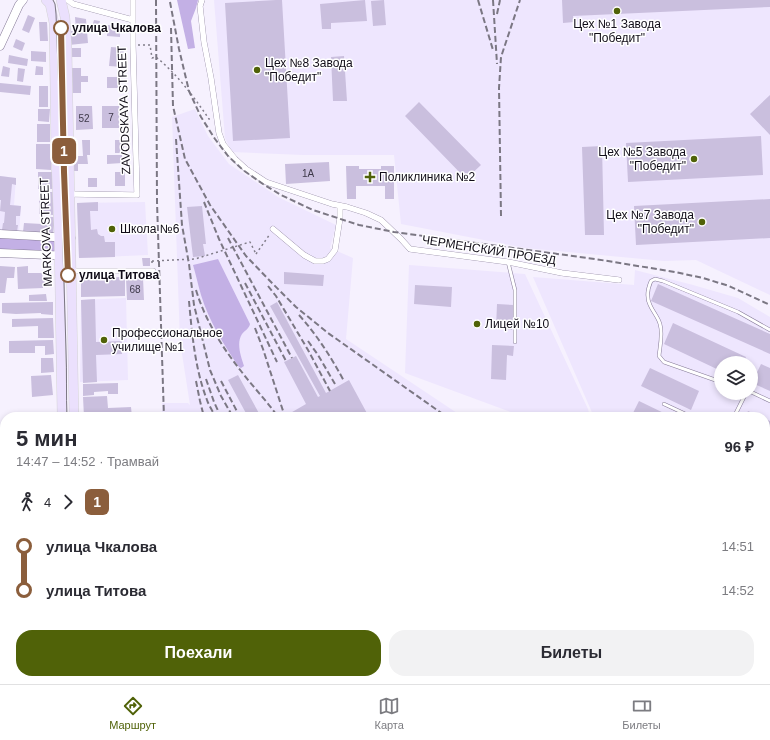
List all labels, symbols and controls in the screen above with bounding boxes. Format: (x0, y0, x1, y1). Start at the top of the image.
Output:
marker: Цех №1 Завода "Победит" (612, 6, 622, 16)
place label: Цех №1 Завода "Победит" (573, 17, 661, 45)
marker: улица Чкалова (53, 20, 69, 36)
place label: улица Чкалова (72, 21, 161, 35)
street label: ZAVODSKAYA STREET (115, 45, 133, 175)
place label: Цех №8 Завода "Победит" (265, 56, 353, 84)
marker: Цех №8 Завода "Победит" (252, 65, 262, 75)
house number: 7 (108, 112, 114, 123)
house number: 52 (78, 113, 90, 124)
line badge: 1 (51, 138, 77, 164)
text: 1 (60, 143, 68, 159)
place label: Цех №5 Завода "Победит" (598, 145, 686, 173)
marker: Цех №5 Завода "Победит" (689, 154, 699, 164)
house number: 1А (302, 168, 314, 179)
place label: Поликлиника №2 (379, 170, 476, 184)
marker: Поликлиника №2 (364, 171, 376, 183)
street label: MARKOVA STREET (37, 177, 55, 287)
place label: Цех №7 Завода "Победит" (606, 208, 694, 236)
marker: Цех №7 Завода "Победит" (697, 217, 707, 227)
place label: Школа №6 (120, 222, 180, 236)
marker: Школа №6 (107, 224, 117, 234)
street label: ЧЕРМЕНСКИЙ ПРОЕЗД (421, 231, 557, 268)
marker: улица Титова (60, 267, 76, 283)
place label: улица Титова (79, 268, 160, 282)
house number: 68 (129, 284, 141, 295)
place label: Лицей №10 (485, 317, 550, 331)
marker: Лицей №10 (472, 319, 482, 329)
place label: Профессиональное училище №1 (112, 326, 223, 354)
marker: Профессиональное училище №1 (99, 335, 109, 345)
map controls (714, 356, 758, 400)
button: layers (714, 356, 758, 400)
text: 5 мин (16, 426, 77, 451)
text: 96 ₽ (724, 438, 754, 455)
text: 14:47 – 14:52 · Трамвай (16, 454, 159, 469)
icon: walk (16, 491, 38, 513)
icon: forward (57, 491, 79, 513)
text: 1 (93, 494, 101, 510)
text: 4 (44, 495, 51, 510)
text: улица Чкалова (46, 538, 157, 555)
text: 14:51 (721, 539, 754, 554)
text: улица Титова (46, 582, 146, 599)
text: 14:52 (721, 583, 754, 598)
button: Поехали (16, 630, 381, 676)
button: Билеты (389, 630, 754, 676)
tab: Маршрут (109, 695, 156, 731)
tab: Карта (374, 695, 404, 731)
tab: Билеты (622, 695, 661, 731)

